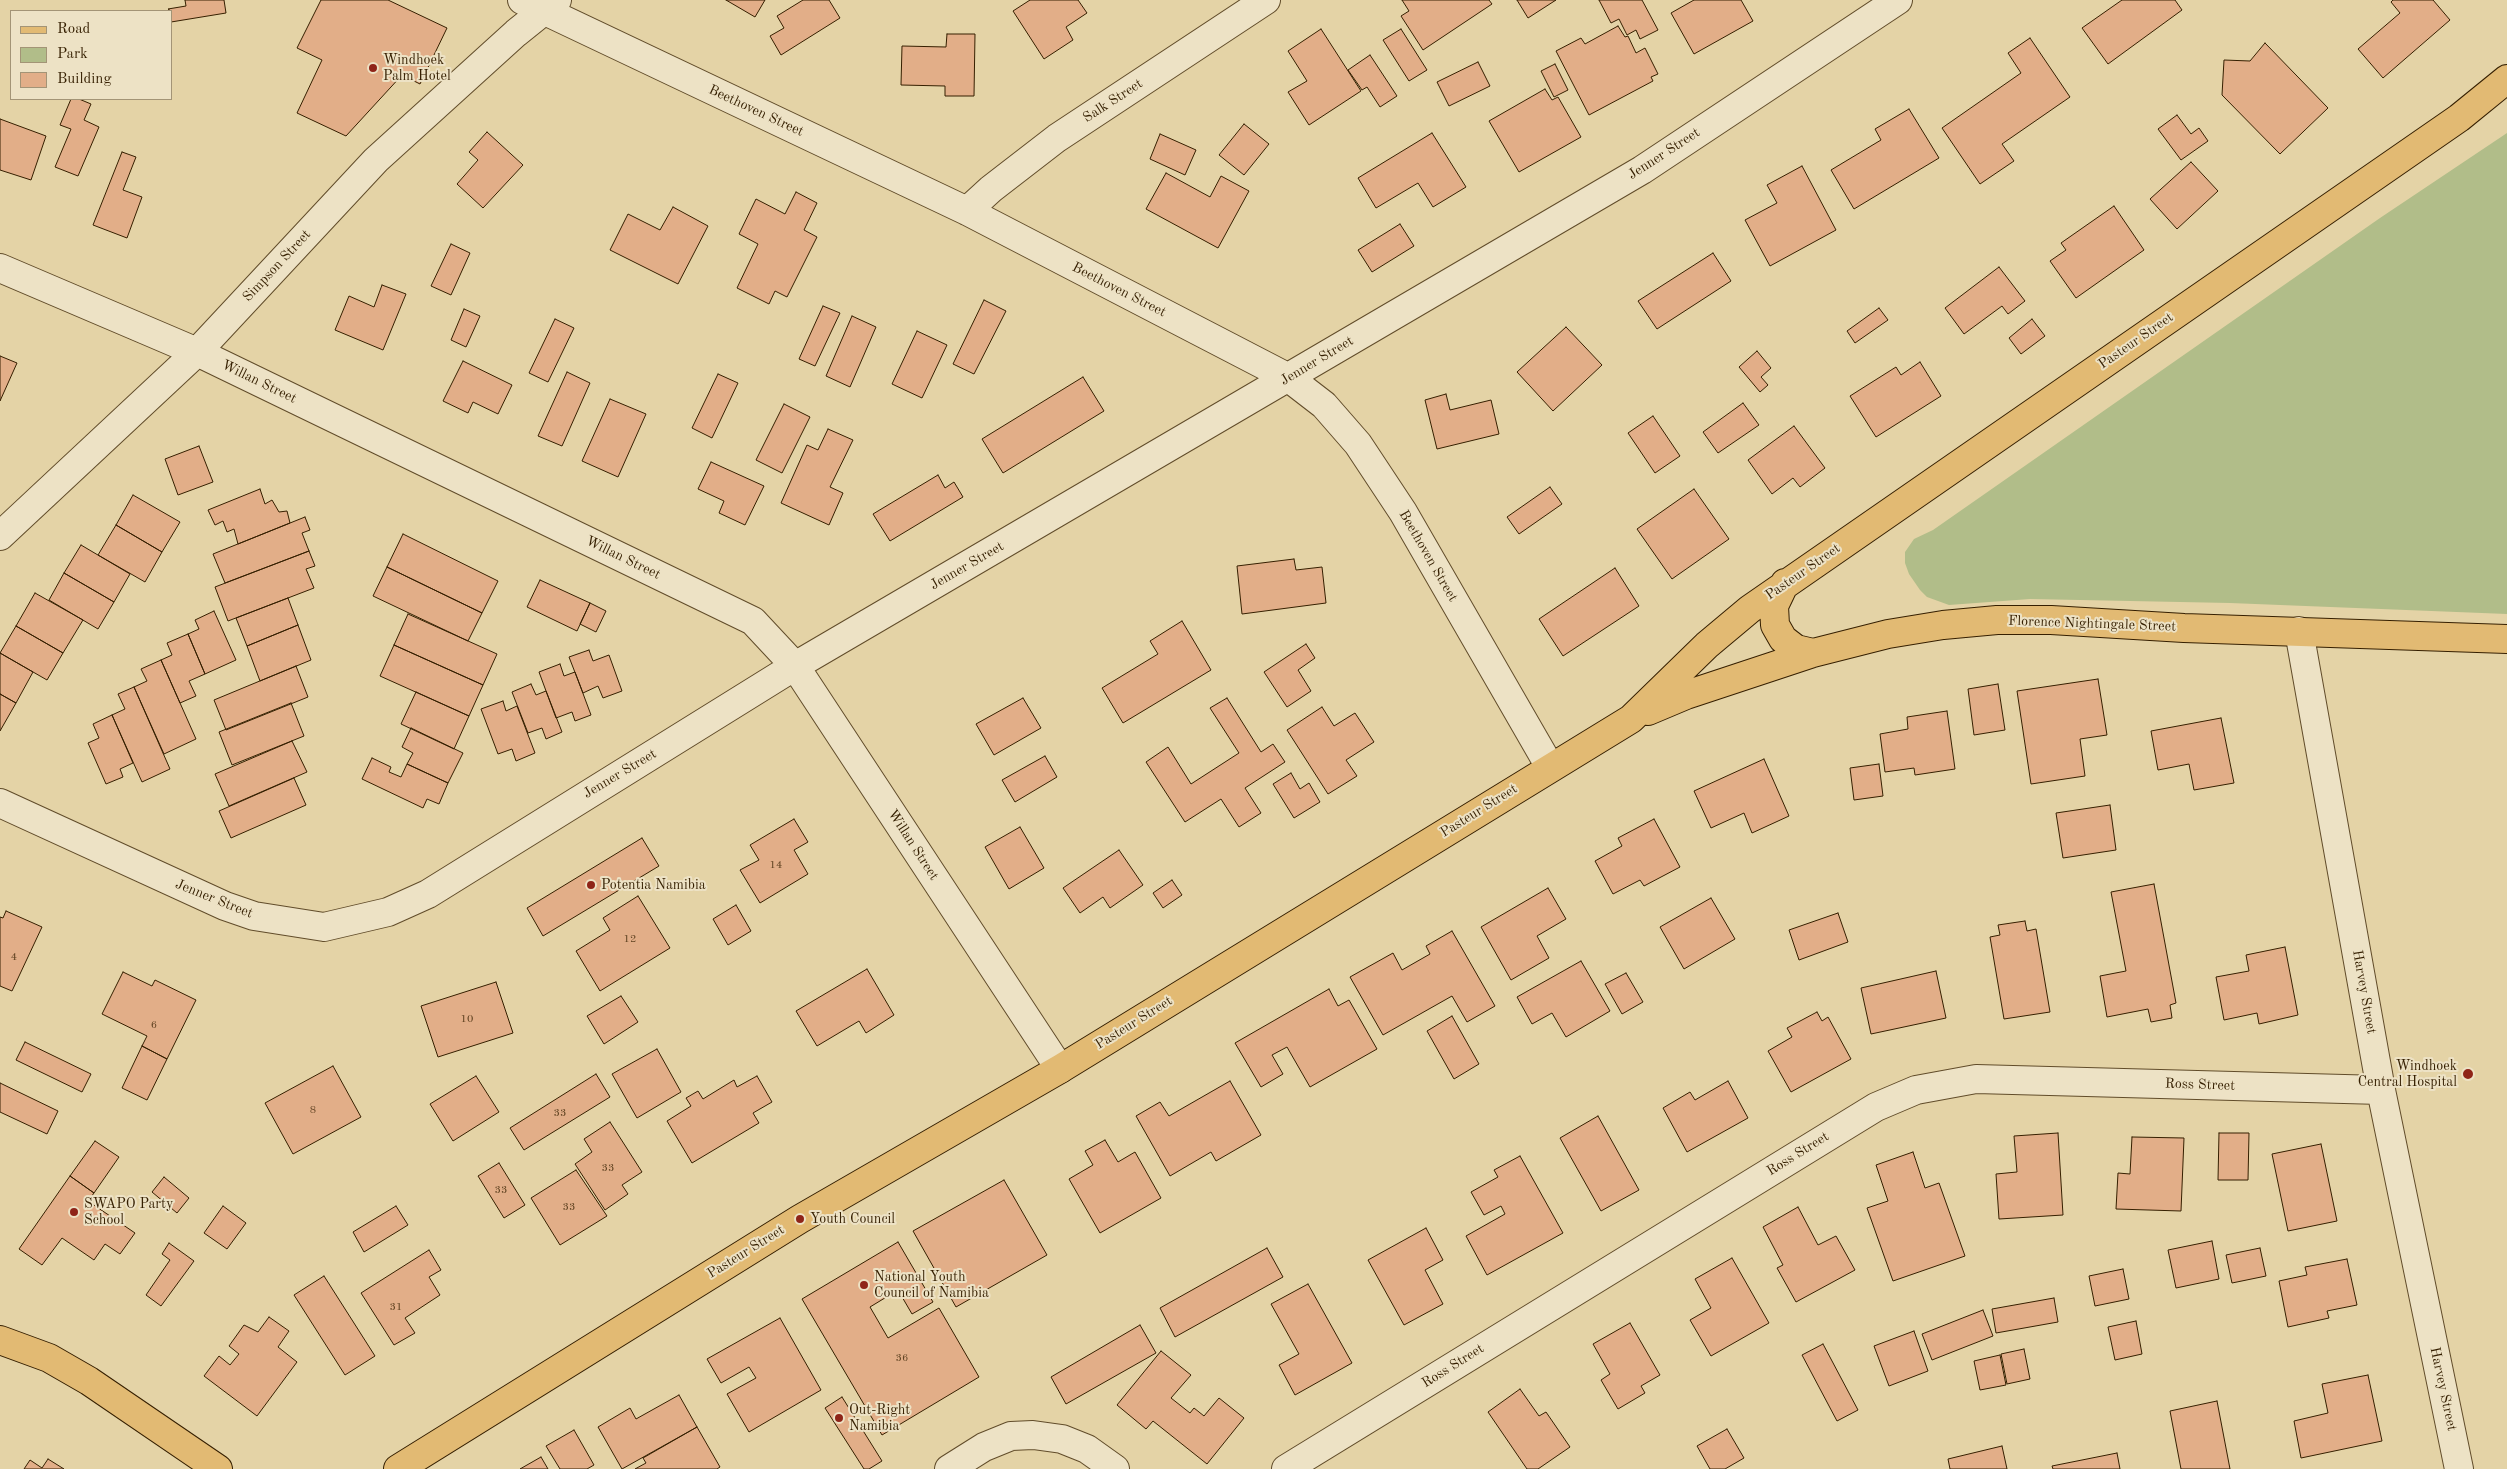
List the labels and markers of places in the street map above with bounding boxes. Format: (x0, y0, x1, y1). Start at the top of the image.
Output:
place label: Windhoek Palm Hotel (383, 52, 451, 84)
marker: Windhoek Palm Hotel (367, 62, 379, 74)
place label: Potentia Namibia (601, 877, 706, 893)
marker: Potentia Namibia (585, 879, 597, 891)
place label: Windhoek Central Hospital (2358, 1058, 2457, 1090)
marker: Windhoek Central Hospital (2461, 1067, 2475, 1081)
place label: SWAPO Party School (84, 1196, 173, 1228)
marker: SWAPO Party School (68, 1206, 80, 1218)
place label: Youth Council (810, 1211, 895, 1227)
marker: Youth Council (794, 1213, 806, 1225)
place label: National Youth Council of Namibia (874, 1269, 989, 1302)
marker: National Youth Council of Namibia (858, 1279, 870, 1291)
place label: Out-Right Namibia (849, 1402, 910, 1434)
marker: Out-Right Namibia (833, 1412, 845, 1424)

